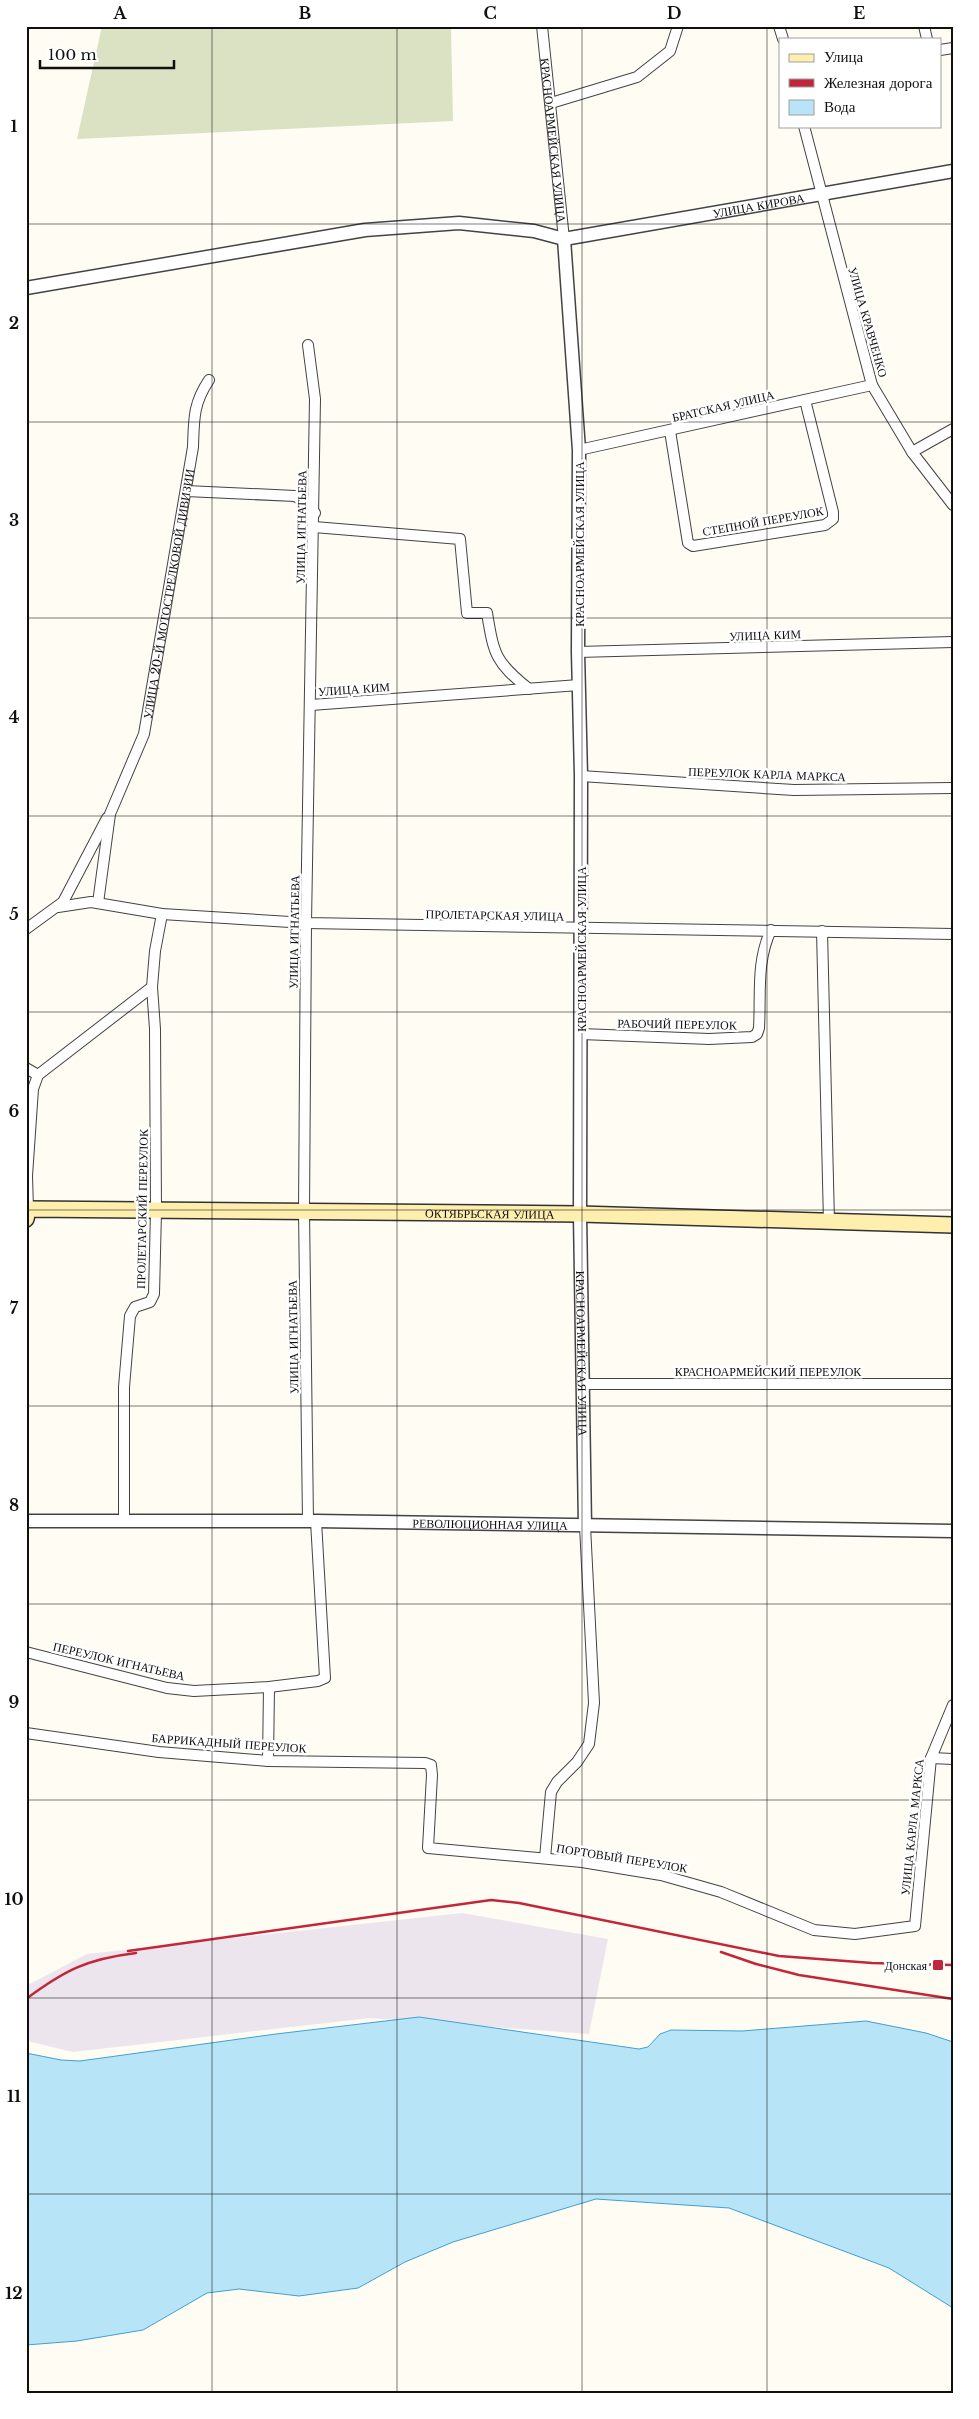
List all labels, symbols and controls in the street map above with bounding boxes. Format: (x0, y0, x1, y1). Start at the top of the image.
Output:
text: A (113, 3, 128, 23)
text: B (299, 3, 312, 23)
text: C (483, 3, 497, 23)
text: D (667, 3, 681, 23)
text: E (853, 3, 865, 23)
scale bar (40, 38, 174, 70)
legend (779, 38, 942, 128)
text: 100 m (48, 45, 97, 64)
text: Улица (824, 47, 863, 66)
street label: КРАСНОАРМЕЙСКАЯ УЛИЦА (538, 57, 570, 224)
text: Железная дорога (824, 73, 933, 92)
text: Вода (824, 97, 856, 116)
text: 1 (11, 116, 18, 136)
street label: УЛИЦА КИРОВА (711, 190, 806, 220)
street label: УЛИЦА КРАВЧЕНКО (845, 265, 891, 379)
text: 2 (9, 313, 19, 333)
street label: БРАТСКАЯ УЛИЦА (670, 387, 776, 425)
street label: КРАСНОАРМЕЙСКАЯ УЛИЦА (572, 461, 587, 627)
street label: УЛИЦА 20-Й МОТОСТРЕЛКОВОЙ ДИВИЗИИ (139, 467, 197, 720)
street label: УЛИЦА ИГНАТЬЕВА (293, 470, 309, 584)
street label: СТЕПНОЙ ПЕРЕУЛОК (701, 503, 826, 539)
text: 3 (9, 510, 19, 530)
street label: УЛИЦА КИМ (729, 626, 802, 644)
street label: УЛИЦА КИМ (318, 679, 391, 699)
text: 4 (9, 707, 19, 727)
street label: ПЕРЕУЛОК КАРЛА МАРКСА (688, 764, 846, 784)
street label: КРАСНОАРМЕЙСКАЯ УЛИЦА (574, 866, 589, 1032)
street label: УЛИЦА ИГНАТЬЕВА (286, 875, 302, 989)
text: 5 (9, 904, 19, 924)
street label: ПРОЛЕТАРСКАЯ УЛИЦА (426, 906, 565, 924)
street label: РАБОЧИЙ ПЕРЕУЛОК (617, 1015, 738, 1033)
text: 6 (9, 1101, 20, 1121)
street label: ПРОЛЕТАРСКИЙ ПЕРЕУЛОК (133, 1128, 151, 1289)
street label: ОКТЯБРЬСКАЯ УЛИЦА (425, 1205, 555, 1221)
street label: КРАСНОАРМЕЙСКАЯ УЛИЦА (573, 1271, 591, 1437)
street label: УЛИЦА ИГНАТЬЕВА (285, 1280, 301, 1394)
text: 7 (10, 1298, 19, 1318)
street label: КРАСНОАРМЕЙСКИЙ ПЕРЕУЛОК (675, 1364, 862, 1379)
text: 8 (9, 1495, 19, 1515)
street label: РЕВОЛЮЦИОННАЯ УЛИЦА (412, 1515, 568, 1532)
street label: ПЕРЕУЛОК ИГНАТЬЕВА (52, 1639, 187, 1684)
text: 9 (9, 1692, 20, 1712)
street label: БАРРИКАДНЫЙ ПЕРЕУЛОК (151, 1730, 308, 1756)
street label: УЛИЦА КАРЛА МАРКСА (897, 1758, 927, 1896)
street label: ПОРТОВЫЙ ПЕРЕУЛОК (555, 1840, 690, 1876)
text: 10 (4, 1889, 24, 1909)
place label: Донская (885, 1958, 927, 1973)
marker: Донская (931, 1958, 945, 1972)
text: 11 (7, 2086, 21, 2106)
text: 12 (5, 2283, 23, 2303)

